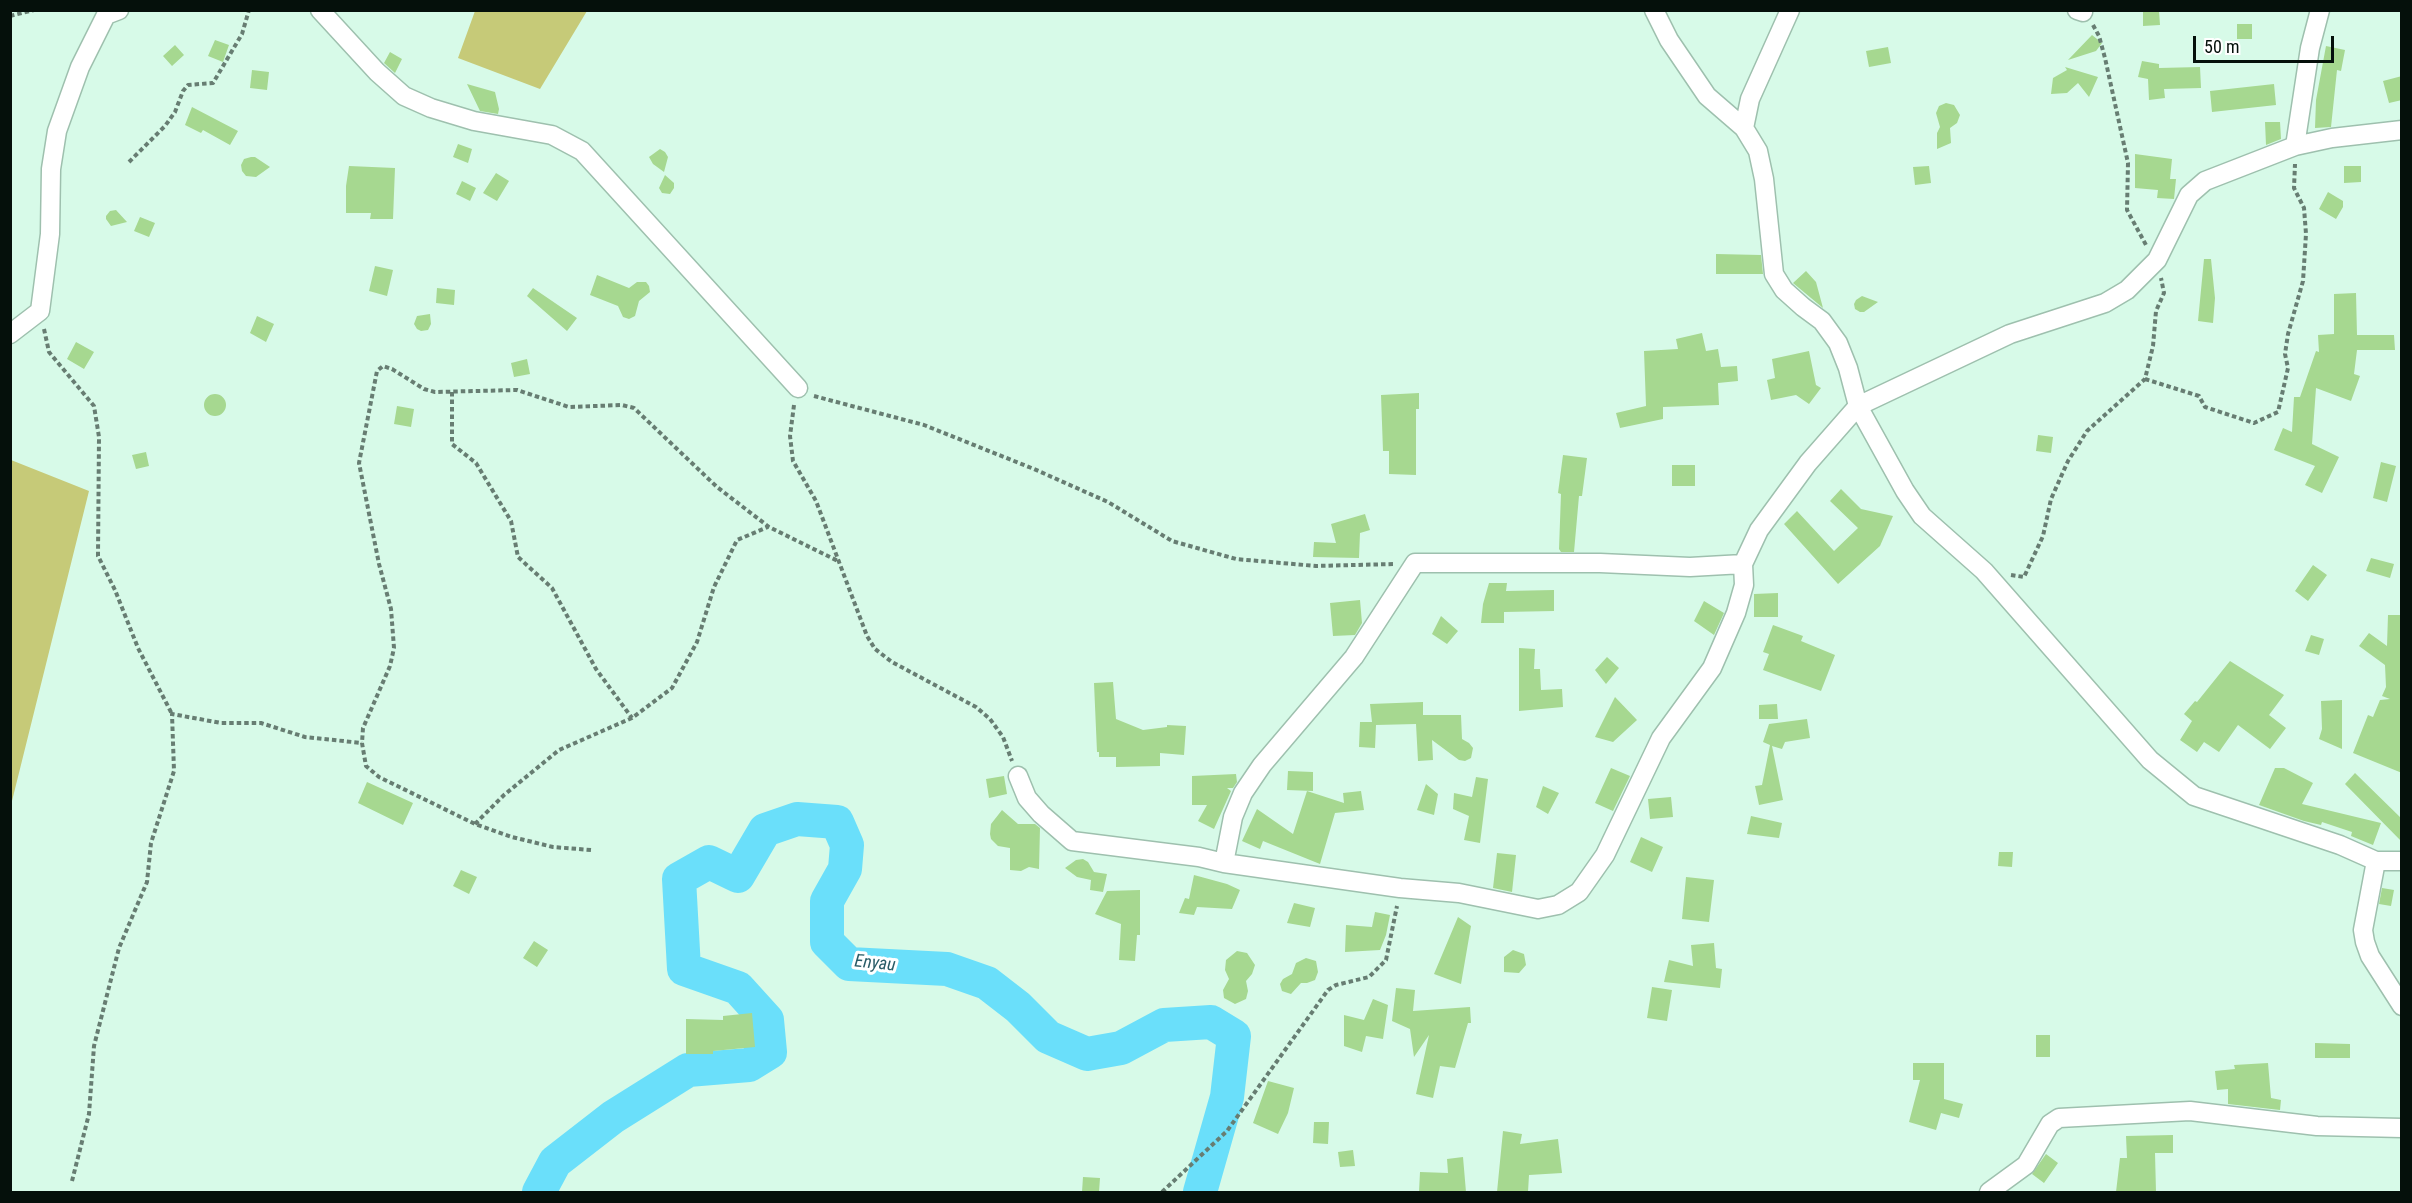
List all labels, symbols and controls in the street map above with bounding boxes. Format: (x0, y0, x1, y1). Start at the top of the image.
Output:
scale bar (2196, 24, 2337, 62)
text: 50 m (2204, 36, 2239, 57)
water label: Enyau (853, 951, 897, 977)

